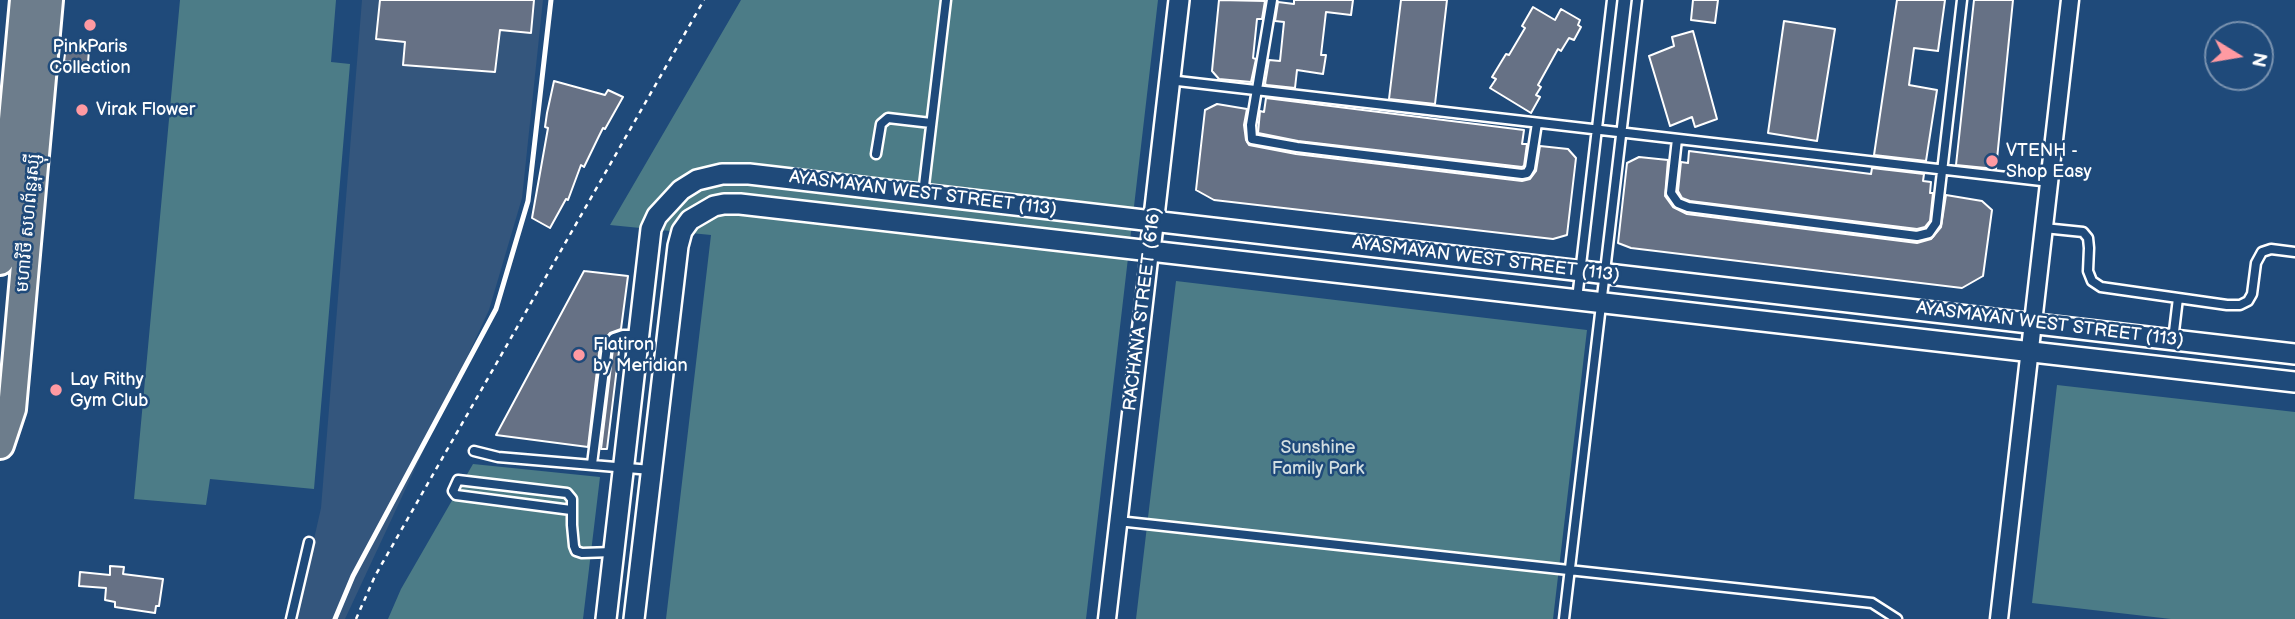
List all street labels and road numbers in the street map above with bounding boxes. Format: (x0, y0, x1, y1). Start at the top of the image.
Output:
street label: មហាវិថី សហព័ន្ធរុស្ស៊ី (12, 153, 46, 293)
street label: AYASMAYAN WEST STREET (113) (788, 167, 1058, 221)
street label: RACHANA STREET (616) (1120, 206, 1166, 412)
street label: AYASMAYAN WEST STREET (113) (1351, 233, 1621, 287)
street label: AYASMAYAN WEST STREET (113) (1915, 298, 2185, 352)

